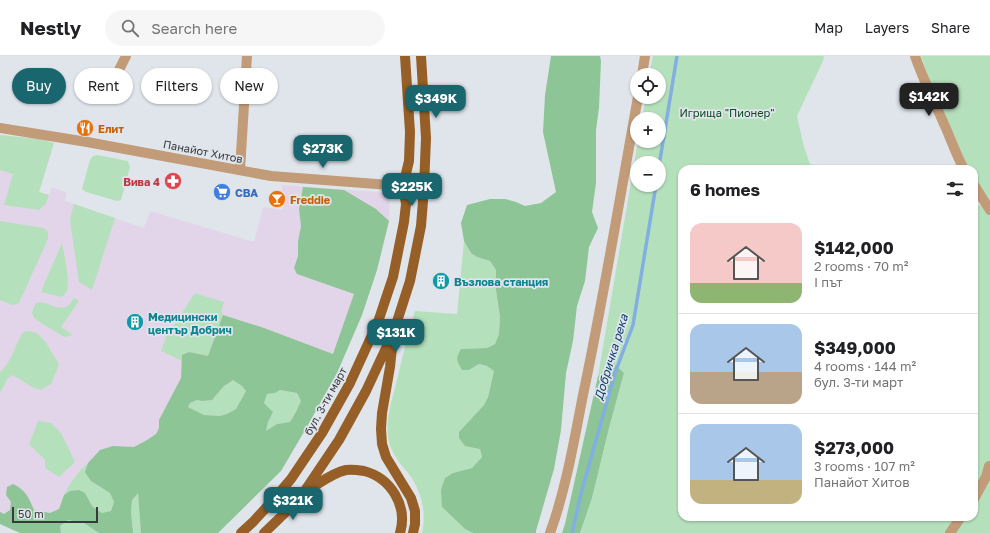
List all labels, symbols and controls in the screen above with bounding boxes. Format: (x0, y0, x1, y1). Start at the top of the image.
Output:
search box (105, 10, 385, 46)
text: Nestly (20, 16, 81, 39)
icon: search (119, 17, 141, 39)
text: Search here (151, 19, 237, 37)
text: Map (814, 19, 843, 36)
text: Layers (865, 19, 909, 36)
text: Share (931, 19, 970, 36)
chip: Buy (12, 68, 66, 104)
chip: Rent (74, 68, 133, 104)
chip: Filters (141, 68, 212, 104)
chip: New (220, 68, 278, 104)
map controls (630, 68, 666, 192)
button: locate (630, 68, 666, 104)
pin: $142K (901, 83, 957, 117)
pin: $349K (408, 85, 464, 119)
text: $142K (909, 88, 949, 104)
text: $349K (415, 90, 457, 106)
park label: Игрища "Пионер" (679, 106, 775, 119)
button: + (630, 112, 666, 148)
restaurant icon: Елит (75, 118, 95, 138)
place label: Елит (98, 122, 124, 135)
pin: $273K (295, 135, 351, 169)
street label: Панайот Хитов (162, 137, 244, 165)
text: $273K (302, 140, 344, 156)
button: − (630, 156, 666, 192)
pharmacy icon: Вива 4 (163, 171, 183, 191)
pin: $225K (384, 173, 440, 207)
place label: Вива 4 (123, 175, 160, 188)
text: $225K (391, 178, 433, 194)
icon: filters (944, 178, 966, 200)
text: 6 homes (690, 179, 760, 200)
supermarket icon: CBA (212, 182, 232, 202)
place label: CBA (235, 186, 258, 199)
bar icon: Freddie (267, 189, 287, 209)
place label: Freddie (290, 193, 331, 206)
text: $142,000 (814, 237, 894, 258)
icon: home (722, 239, 770, 287)
text: 2 rooms · 70 m² (814, 258, 909, 274)
building icon: Възлова станция (431, 271, 451, 291)
text: І път (814, 274, 843, 290)
place label: Възлова станция (454, 275, 548, 288)
place label: Медицински център Добрич (148, 310, 232, 336)
water label: Добричка река (591, 311, 632, 403)
building icon: Медицински център Добрич (125, 312, 145, 332)
pin: $131K (368, 319, 424, 353)
text: $131K (376, 324, 416, 340)
text: $349,000 (814, 337, 896, 358)
icon: home (722, 340, 770, 388)
text: 4 rooms · 144 m² (814, 358, 916, 374)
street label: бул. 3-ти март (301, 364, 349, 437)
text: бул. 3-ти март (814, 374, 903, 390)
text: $273,000 (814, 437, 894, 458)
icon: home (722, 440, 770, 488)
text: 3 rooms · 107 m² (814, 458, 915, 474)
text: Панайот Хитов (814, 474, 910, 490)
pin: $321K (265, 487, 321, 521)
text: $321K (273, 492, 313, 508)
scale bar (12, 505, 98, 524)
text: 50 m (18, 507, 44, 520)

